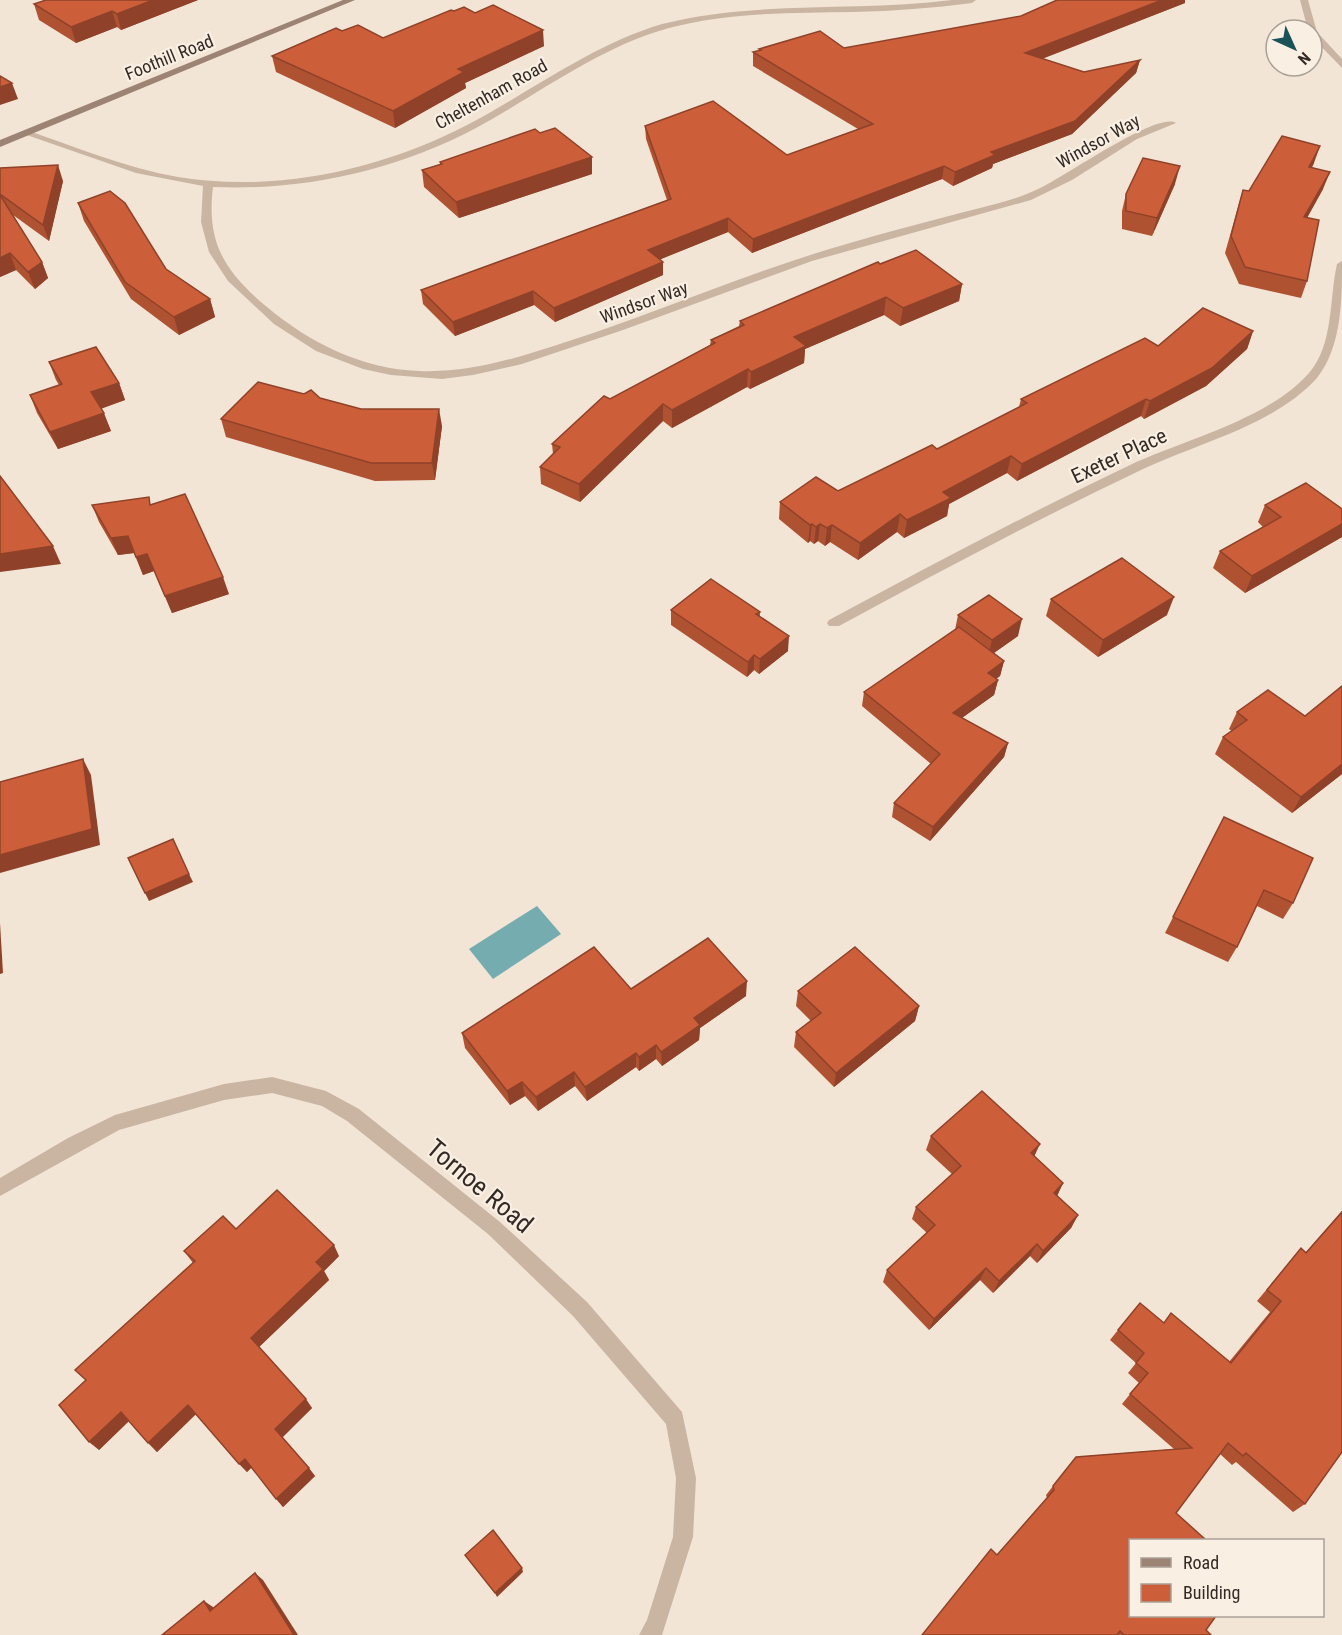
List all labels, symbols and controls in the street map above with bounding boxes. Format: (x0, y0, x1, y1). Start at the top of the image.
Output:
north arrow (1264, 18, 1324, 78)
street label: Foothill Road (122, 30, 216, 84)
text: N (1294, 48, 1314, 68)
street label: Cheltenham Road (431, 54, 551, 134)
street label: Windsor Way (1053, 109, 1144, 172)
street label: Windsor Way (597, 276, 691, 328)
street label: Exeter Place (1067, 423, 1171, 489)
street label: Tornoe Road (421, 1133, 539, 1239)
legend (1129, 1539, 1324, 1617)
text: Road (1183, 1552, 1219, 1573)
text: Building (1183, 1582, 1240, 1603)

